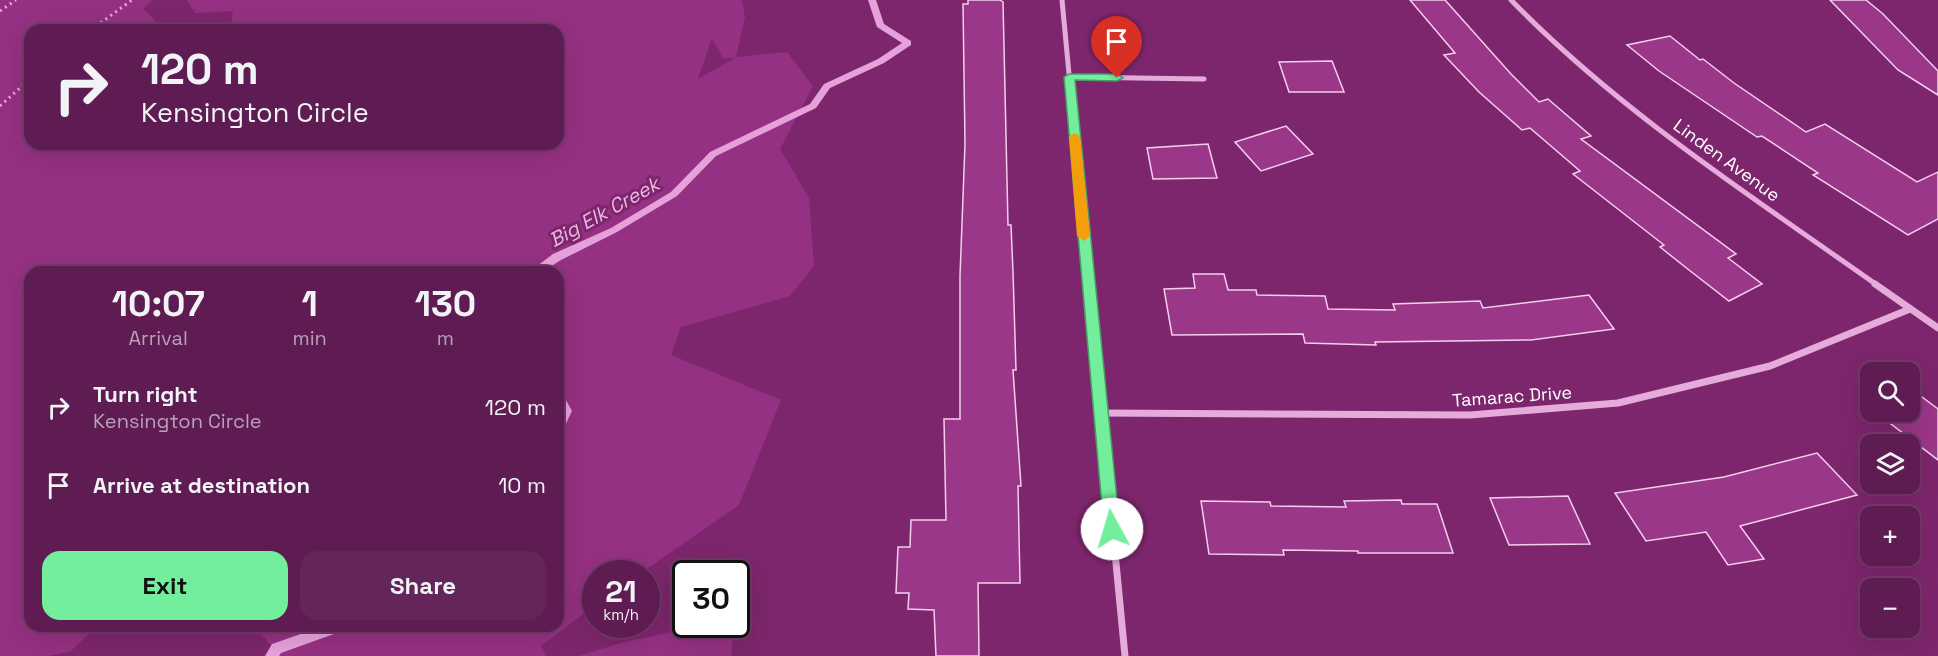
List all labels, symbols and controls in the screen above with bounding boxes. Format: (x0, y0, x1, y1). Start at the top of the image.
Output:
pin (1091, 16, 1142, 78)
icon: arrive (1100, 25, 1133, 58)
text: 120 m (141, 43, 259, 96)
icon: right (42, 48, 120, 126)
text: Kensington Circle (141, 95, 369, 130)
street label: Linden Avenue (1669, 114, 1785, 206)
water label: Big Elk Creek (544, 170, 666, 253)
text: 10:07 (112, 281, 205, 327)
text: 1 (302, 281, 318, 327)
text: 130 (415, 281, 476, 327)
text: Arrival (129, 325, 188, 351)
text: min (292, 325, 327, 351)
text: m (437, 325, 454, 351)
map controls (1860, 362, 1920, 638)
button: search (1860, 362, 1920, 422)
text: Turn right (93, 380, 198, 408)
street label: Tamarac Drive (1451, 380, 1573, 412)
icon: right (42, 391, 75, 424)
text: 120 m (485, 393, 546, 421)
text: Kensington Circle (93, 408, 262, 434)
button: layers (1860, 434, 1920, 494)
icon: arrive (42, 469, 75, 502)
text: Arrive at destination (93, 471, 310, 499)
text: 10 m (498, 471, 546, 499)
position arrow (1080, 497, 1144, 561)
button: + (1860, 506, 1920, 566)
button: Exit (42, 551, 288, 620)
button: Share (300, 551, 546, 620)
speed limit sign: 30 (672, 560, 750, 638)
text: 21 (605, 572, 637, 611)
button: − (1860, 578, 1920, 638)
text: km/h (603, 605, 639, 624)

